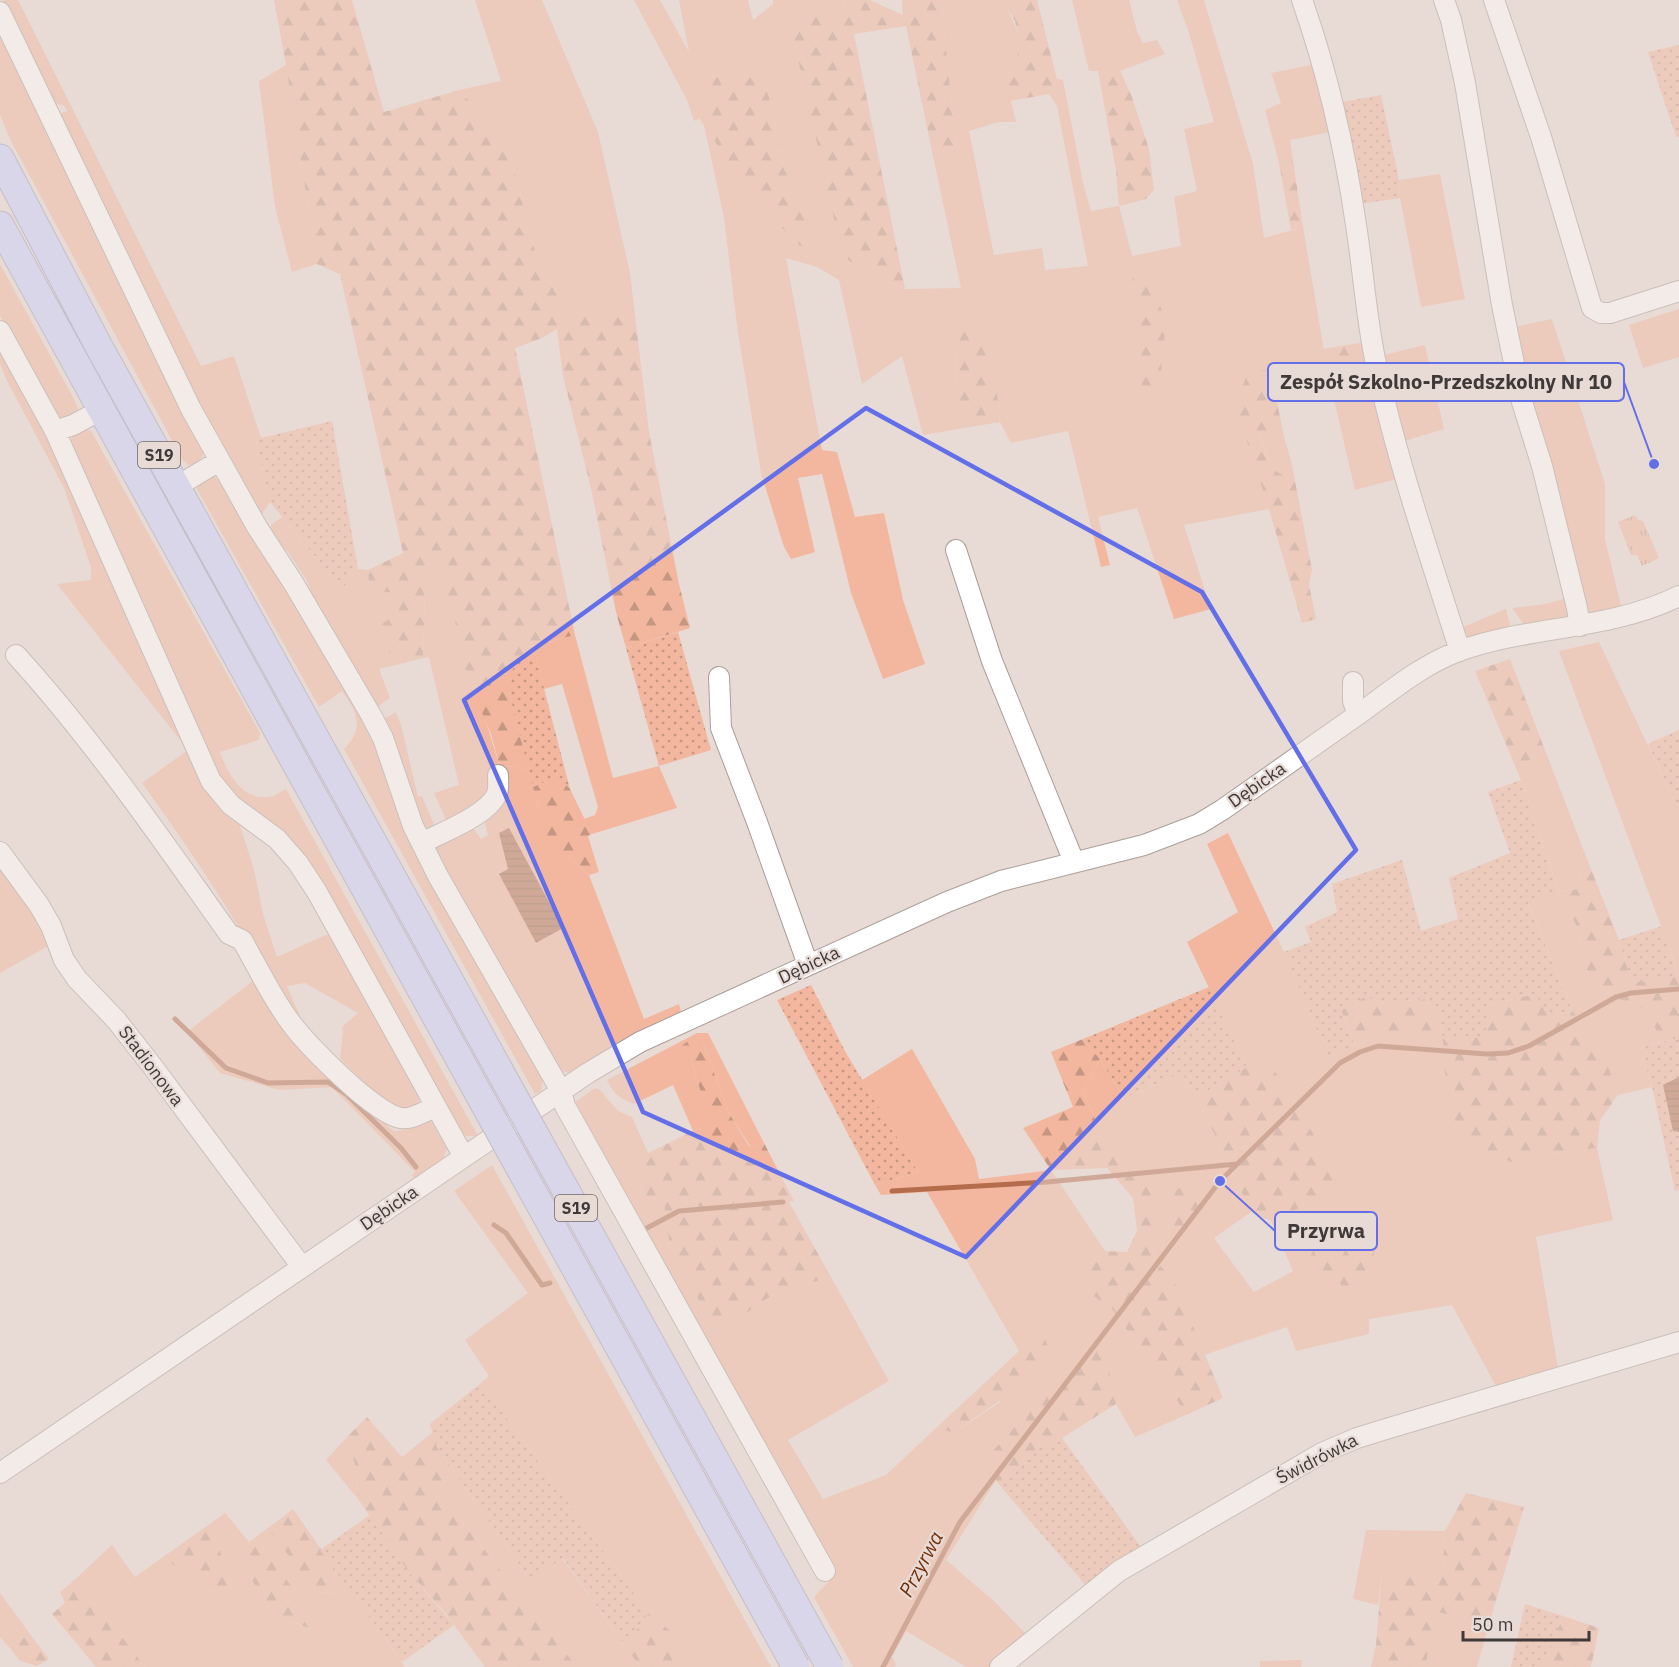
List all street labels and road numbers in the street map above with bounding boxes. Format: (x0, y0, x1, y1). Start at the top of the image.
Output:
road number: S19 (138, 442, 180, 468)
street label: Dębicka (1224, 756, 1290, 813)
street label: Dębicka (774, 940, 843, 989)
street label: Stadionowa (114, 1021, 189, 1111)
street label: Dębicka (355, 1180, 422, 1235)
road number: S19 (555, 1195, 597, 1221)
street label: Świdrówka (1272, 1428, 1362, 1489)

